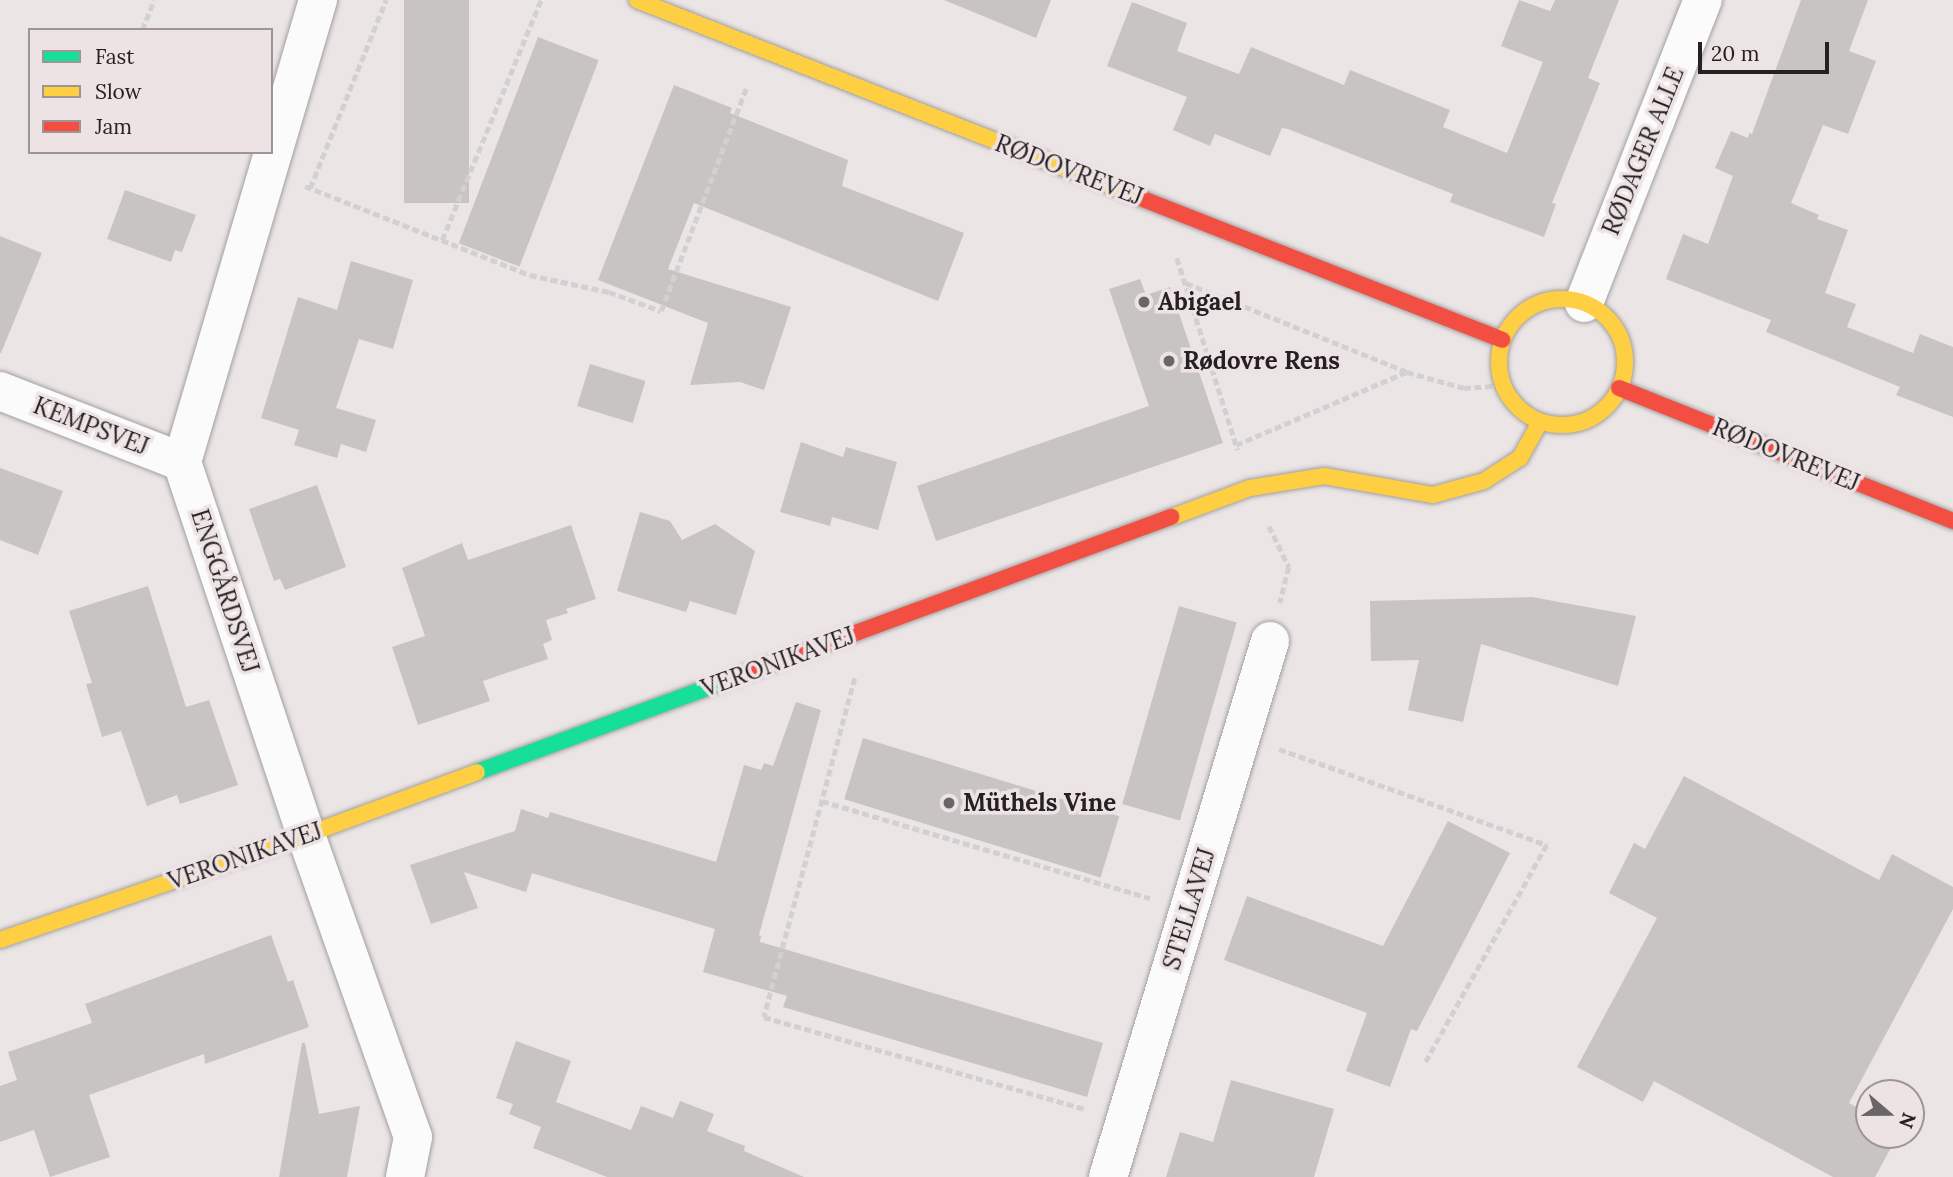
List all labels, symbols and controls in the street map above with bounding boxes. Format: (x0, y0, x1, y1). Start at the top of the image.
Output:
legend (28, 28, 273, 154)
scale bar (1701, 28, 1832, 72)
text: 20 m (1711, 40, 1760, 67)
text: Fast (95, 43, 134, 70)
street label: RØDAGER ALLE (1596, 63, 1690, 239)
text: Slow (95, 78, 142, 105)
text: Jam (95, 113, 132, 140)
street label: RØDOVREVEJ (991, 129, 1147, 211)
place label: Abigael (1158, 288, 1242, 316)
marker: Abigael (1136, 294, 1152, 310)
place label: Rødovre Rens (1183, 347, 1340, 375)
marker: Rødovre Rens (1161, 353, 1177, 369)
street label: KEMPSVEJ (29, 391, 153, 461)
street label: RØDOVREVEJ (1708, 412, 1864, 498)
street label: ENGGÅRDSVEJ (185, 505, 265, 677)
street label: VERONIKAVEJ (697, 621, 859, 703)
place label: Müthels Vine (963, 789, 1116, 817)
marker: Müthels Vine (941, 795, 957, 811)
street label: VERONIKAVEJ (164, 816, 326, 896)
street label: STELLAVEJ (1157, 845, 1221, 973)
north arrow (1855, 1079, 1925, 1149)
text: N (1894, 1109, 1922, 1132)

